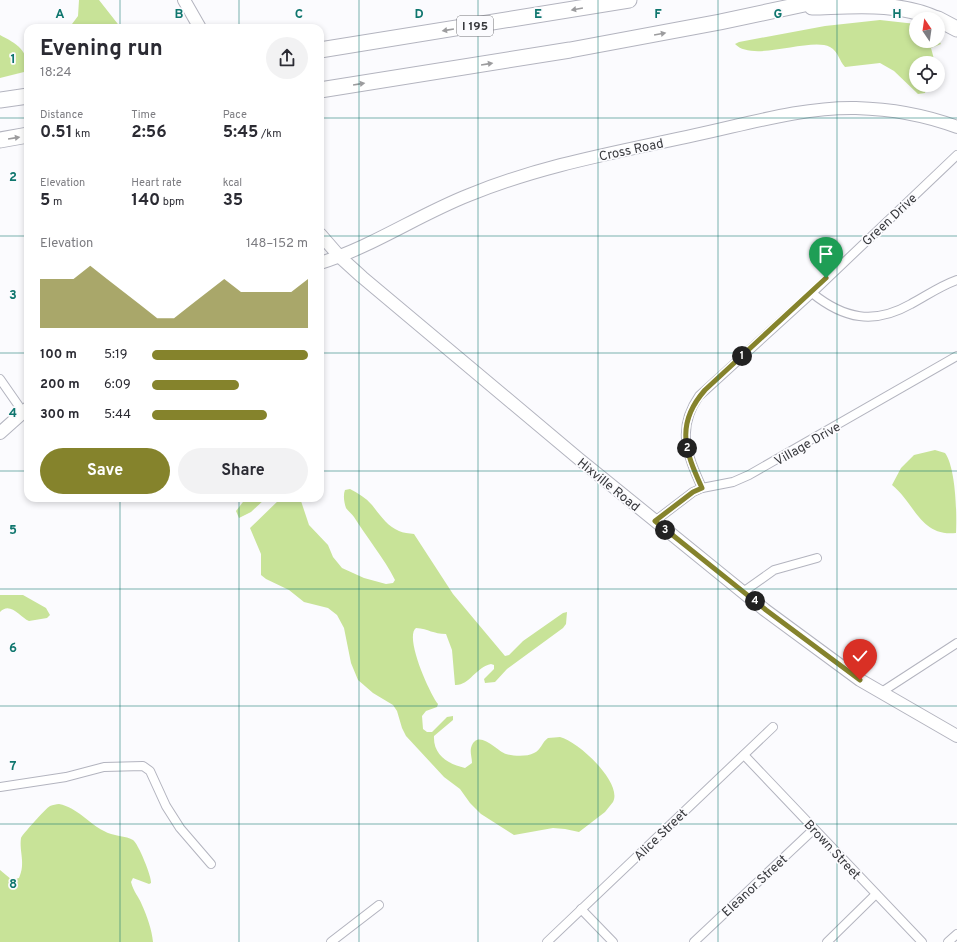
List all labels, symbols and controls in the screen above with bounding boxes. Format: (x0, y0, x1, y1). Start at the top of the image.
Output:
one-way arrow (571, 6, 583, 12)
text: A (55, 7, 65, 23)
text: B (175, 7, 184, 23)
text: C (295, 7, 303, 23)
text: D (414, 7, 424, 23)
text: E (534, 7, 542, 23)
text: F (654, 7, 662, 23)
text: G (774, 7, 783, 23)
text: H (892, 7, 902, 23)
north arrow (909, 12, 945, 48)
map controls (909, 12, 945, 92)
road number: I 195 (457, 16, 493, 36)
one-way arrow (442, 27, 455, 33)
one-way arrow (654, 31, 666, 37)
text: Evening run (40, 36, 163, 63)
button: share (266, 37, 308, 79)
text: 1 (10, 52, 16, 68)
button: locate (909, 56, 945, 92)
one-way arrow (481, 61, 493, 67)
text: 18:24 (40, 65, 72, 81)
one-way arrow (352, 81, 365, 87)
text: Distance (40, 108, 83, 122)
text: Time (131, 108, 156, 122)
text: Pace (223, 108, 247, 122)
text: 0.51 (40, 122, 73, 144)
text: 2:56 (131, 122, 167, 144)
text: 5:45 (223, 122, 258, 144)
text: km (73, 127, 90, 141)
text: /km (258, 127, 282, 141)
one-way arrow (8, 134, 20, 140)
street label: Cross Road (598, 136, 665, 166)
text: 2 (9, 170, 17, 186)
text: Elevation (40, 176, 85, 190)
text: Heart rate (131, 176, 182, 190)
text: kcal (223, 176, 242, 190)
text: 5 (40, 190, 50, 212)
text: 140 (131, 190, 160, 212)
text: 35 (223, 190, 243, 212)
street label: Green Drive (860, 191, 921, 250)
text: m (50, 195, 62, 209)
text: bpm (160, 195, 184, 209)
text: Elevation (40, 236, 93, 252)
text: 148–152 m (246, 236, 308, 252)
pin (809, 237, 843, 278)
icon: arrive (815, 243, 837, 265)
text: 3 (9, 288, 17, 304)
pin: 1 (732, 346, 752, 366)
text: 100 m (40, 347, 77, 363)
text: 5:19 (104, 347, 128, 363)
text: 1 (740, 349, 744, 363)
text: 200 m (40, 377, 80, 393)
text: 6:09 (104, 377, 131, 393)
text: 4 (9, 406, 17, 422)
text: 300 m (40, 407, 79, 423)
text: 5:44 (104, 407, 131, 423)
street label: Village Drive (772, 419, 844, 470)
pin: 2 (677, 438, 697, 458)
text: 2 (684, 441, 690, 455)
button: Save (40, 448, 170, 494)
button: Share (178, 448, 308, 494)
street label: Hixville Road (573, 455, 642, 516)
pin: 3 (655, 520, 675, 540)
text: 5 (9, 523, 17, 539)
text: 3 (662, 523, 668, 537)
pin: 4 (745, 591, 765, 611)
text: 4 (751, 594, 759, 608)
pin (843, 639, 877, 680)
text: 6 (9, 641, 17, 657)
icon: check (849, 645, 871, 667)
text: 7 (10, 759, 17, 775)
street label: Alice Street (631, 806, 691, 865)
street label: Brown Street (800, 817, 863, 884)
street label: Eleanor Street (719, 852, 792, 921)
text: 8 (9, 877, 17, 893)

